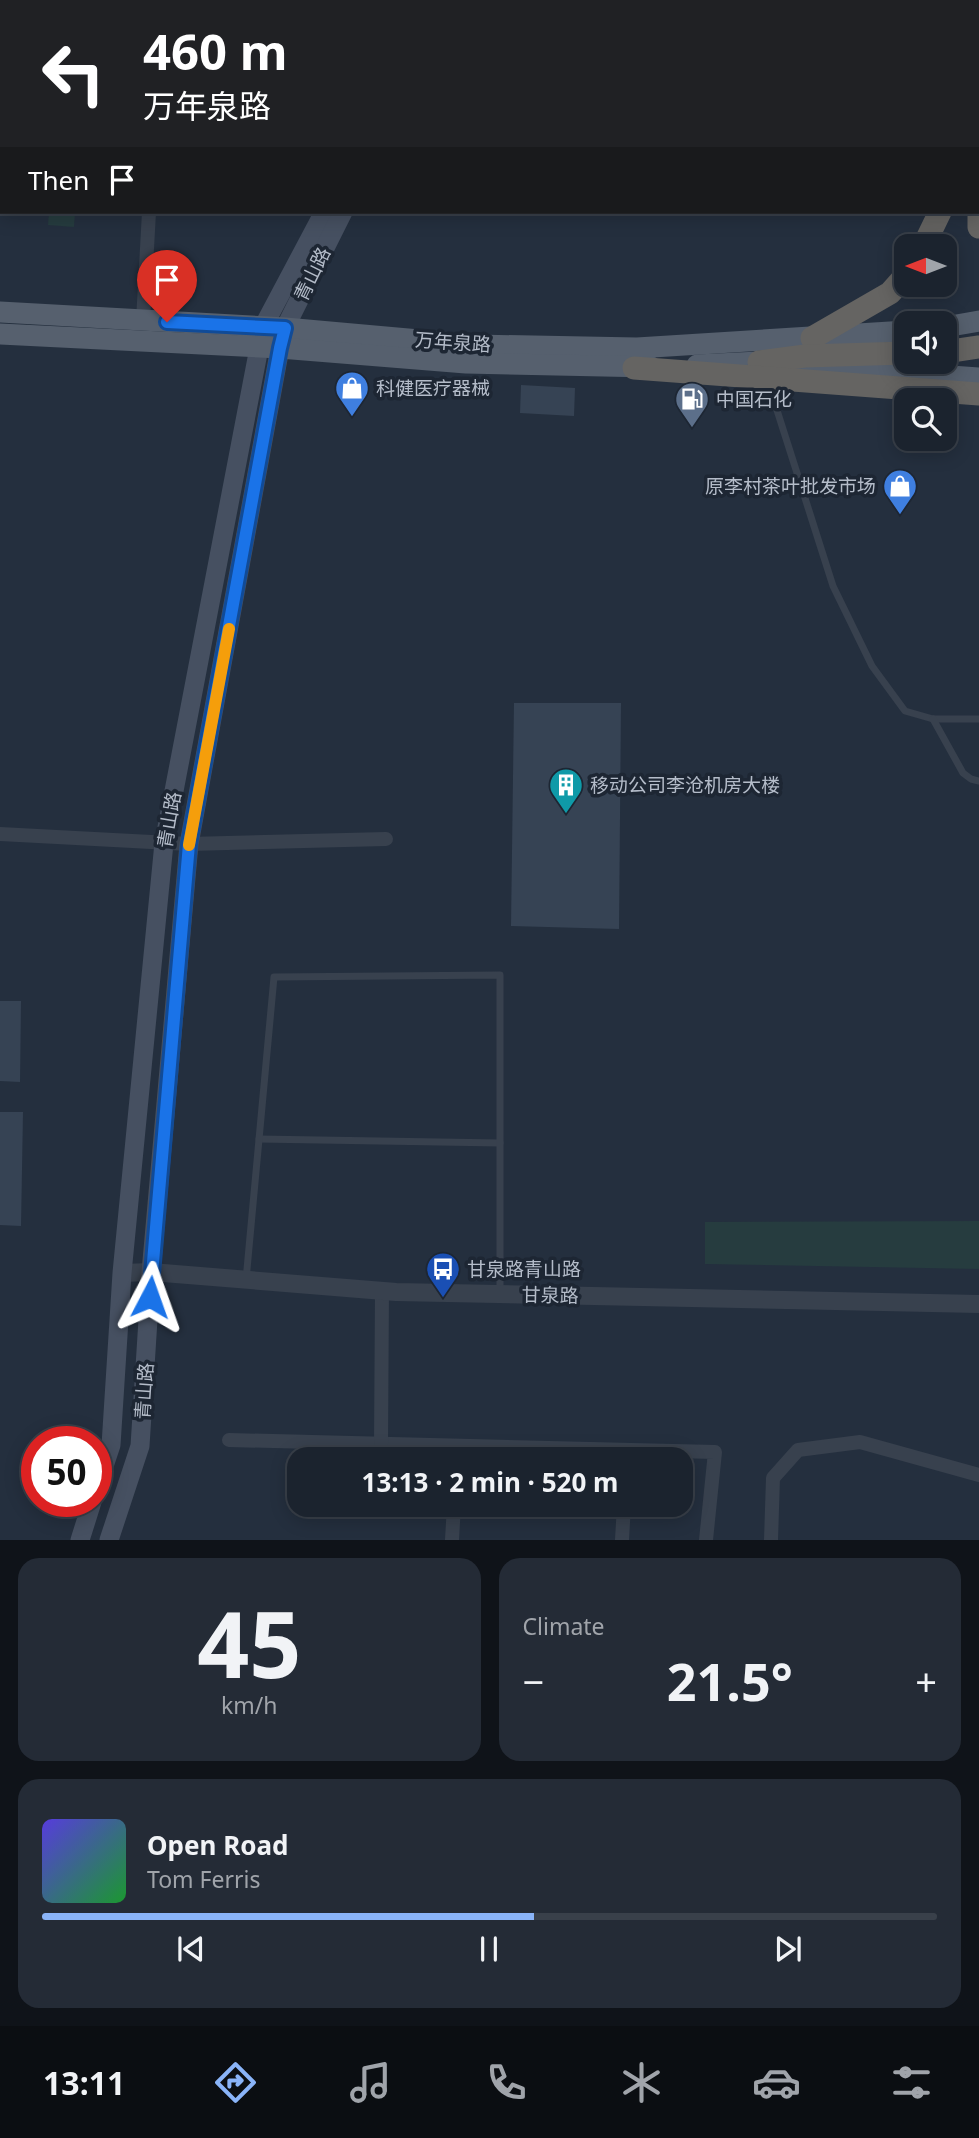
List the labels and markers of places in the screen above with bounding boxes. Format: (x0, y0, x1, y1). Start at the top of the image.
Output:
pin (137, 250, 197, 322)
shop icon: 科健医疗器械 (333, 369, 371, 418)
place label: 科健医疗器械 (376, 375, 490, 401)
fuel station icon: 中国石化 (673, 380, 711, 429)
place label: 中国石化 (716, 386, 792, 412)
shop icon: 原李村茶叶批发市场 (881, 467, 919, 516)
place label: 原李村茶叶批发市场 (705, 473, 876, 499)
building icon: 移动公司李沧机房大楼 (547, 766, 585, 815)
place label: 移动公司李沧机房大楼 (590, 772, 780, 798)
bus stop icon: 甘泉路青山路 (424, 1250, 462, 1299)
place label: 甘泉路青山路 (467, 1256, 581, 1282)

